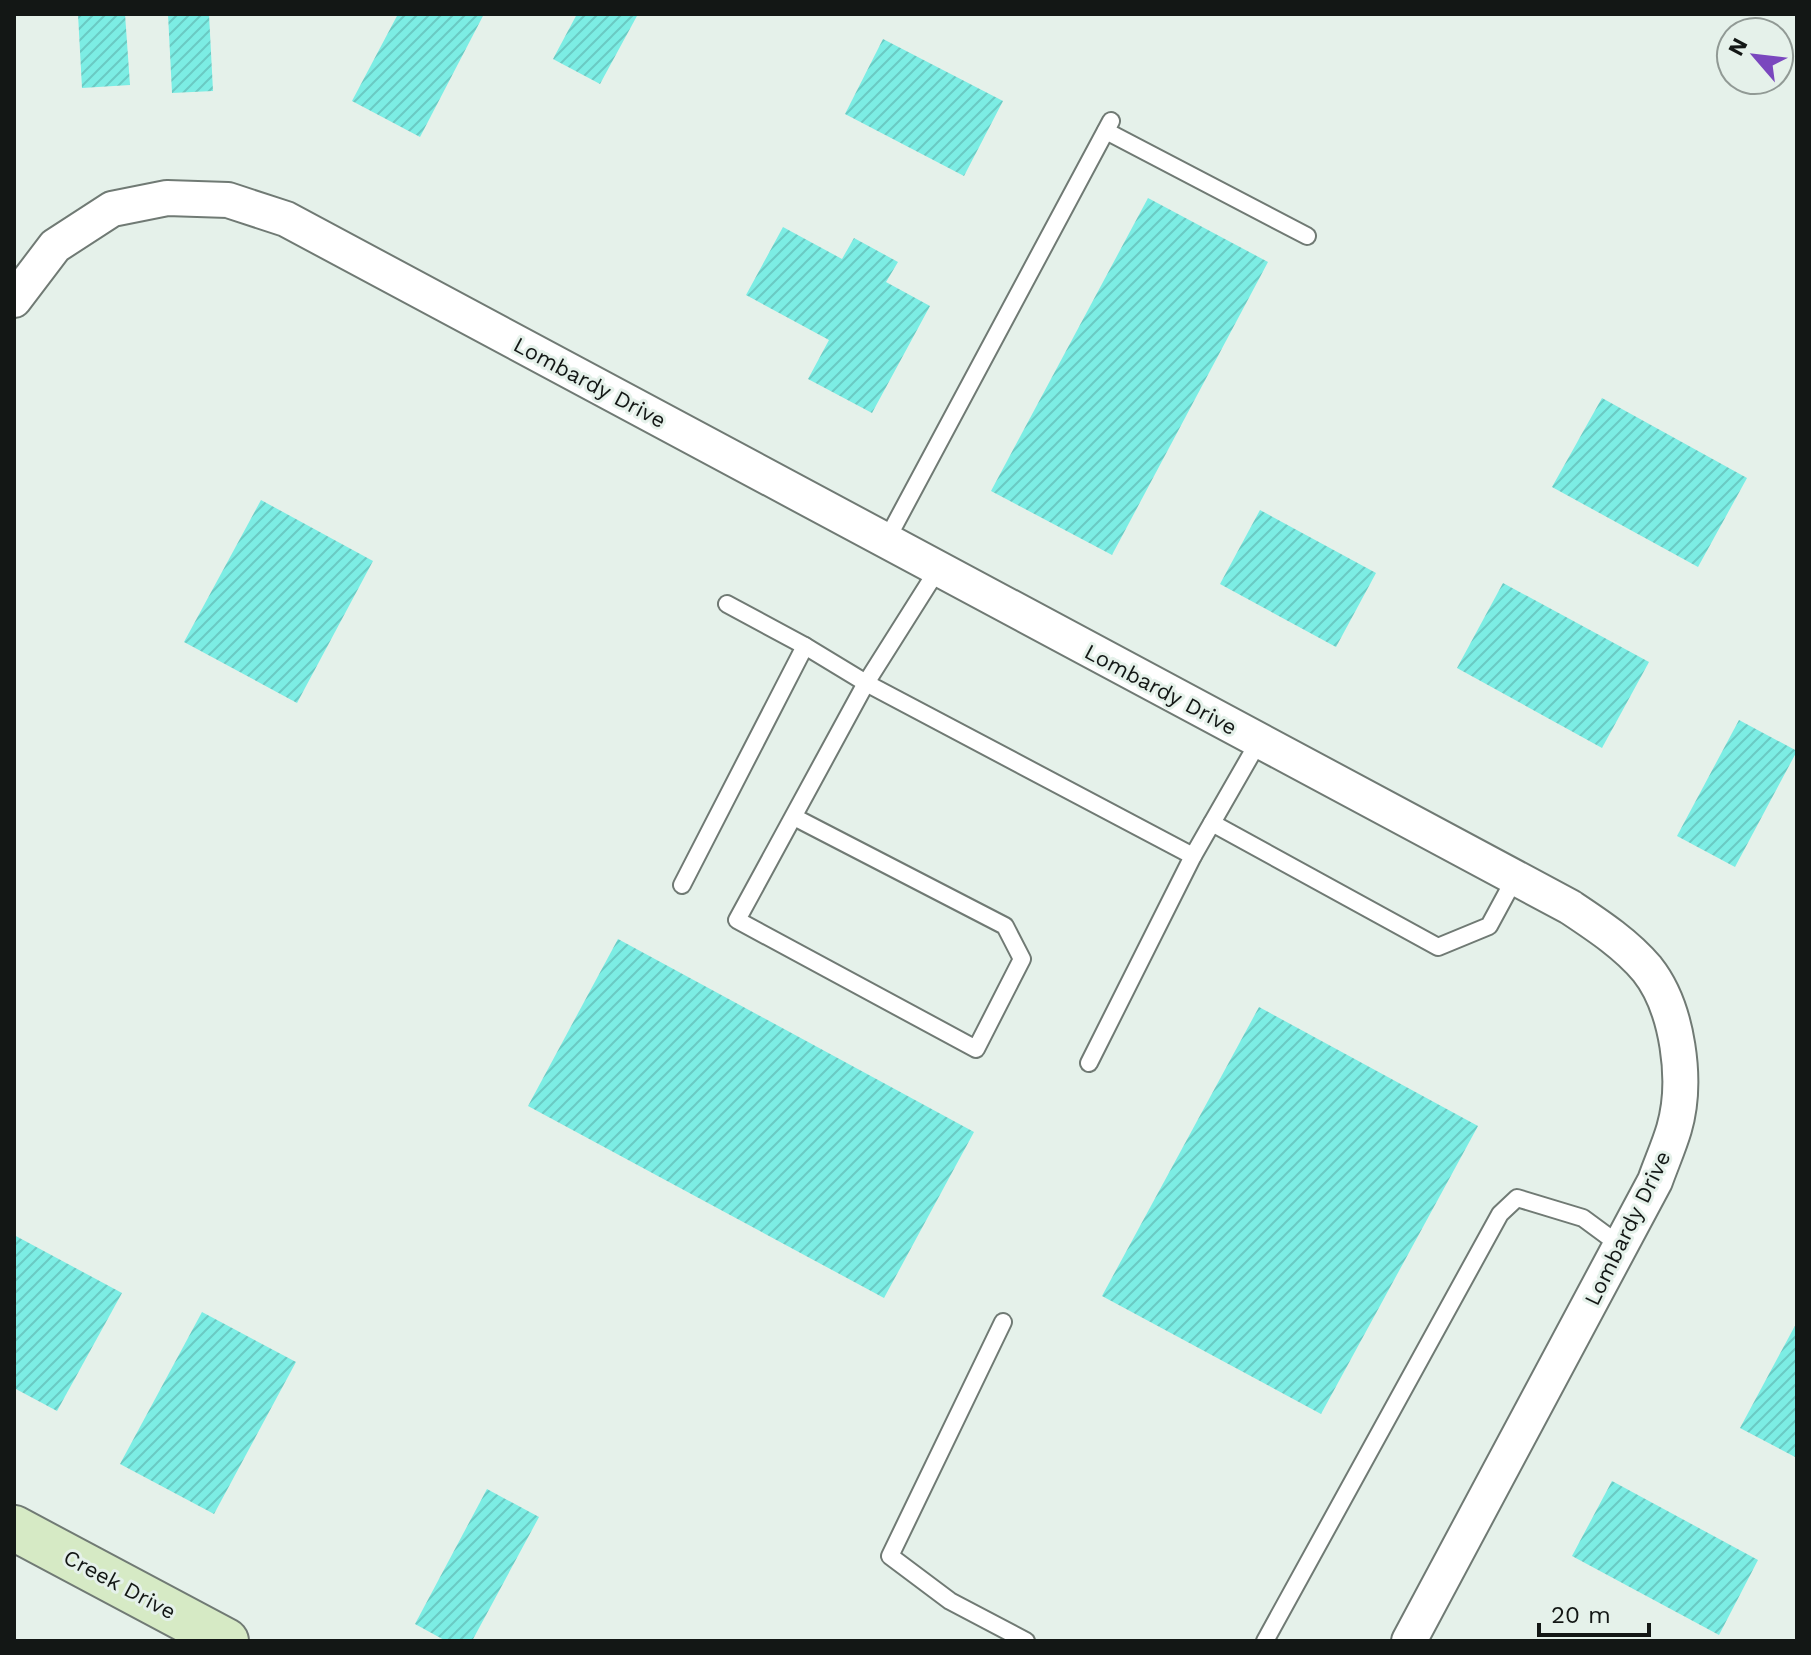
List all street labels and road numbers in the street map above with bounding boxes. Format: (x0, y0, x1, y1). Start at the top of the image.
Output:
street label: Lombardy Drive (509, 332, 670, 433)
street label: Lombardy Drive (1080, 639, 1241, 740)
street label: Lombardy Drive (1579, 1147, 1676, 1310)
street label: Creek Drive (59, 1544, 180, 1624)

